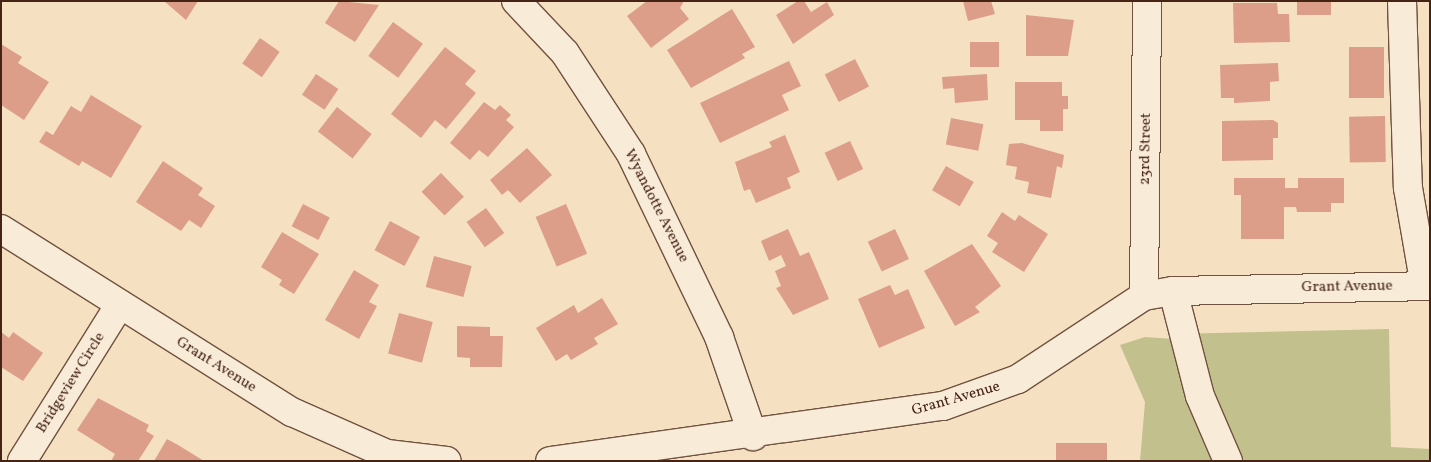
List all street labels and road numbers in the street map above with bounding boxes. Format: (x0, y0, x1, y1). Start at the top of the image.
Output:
street label: 23rd Street (1136, 113, 1156, 185)
street label: Wyandotte Avenue (620, 146, 692, 266)
street label: Grant Avenue (1301, 277, 1393, 297)
street label: Bridgeview Circle (33, 329, 109, 437)
street label: Grant Avenue (173, 333, 259, 397)
street label: Grant Avenue (910, 378, 1002, 420)

